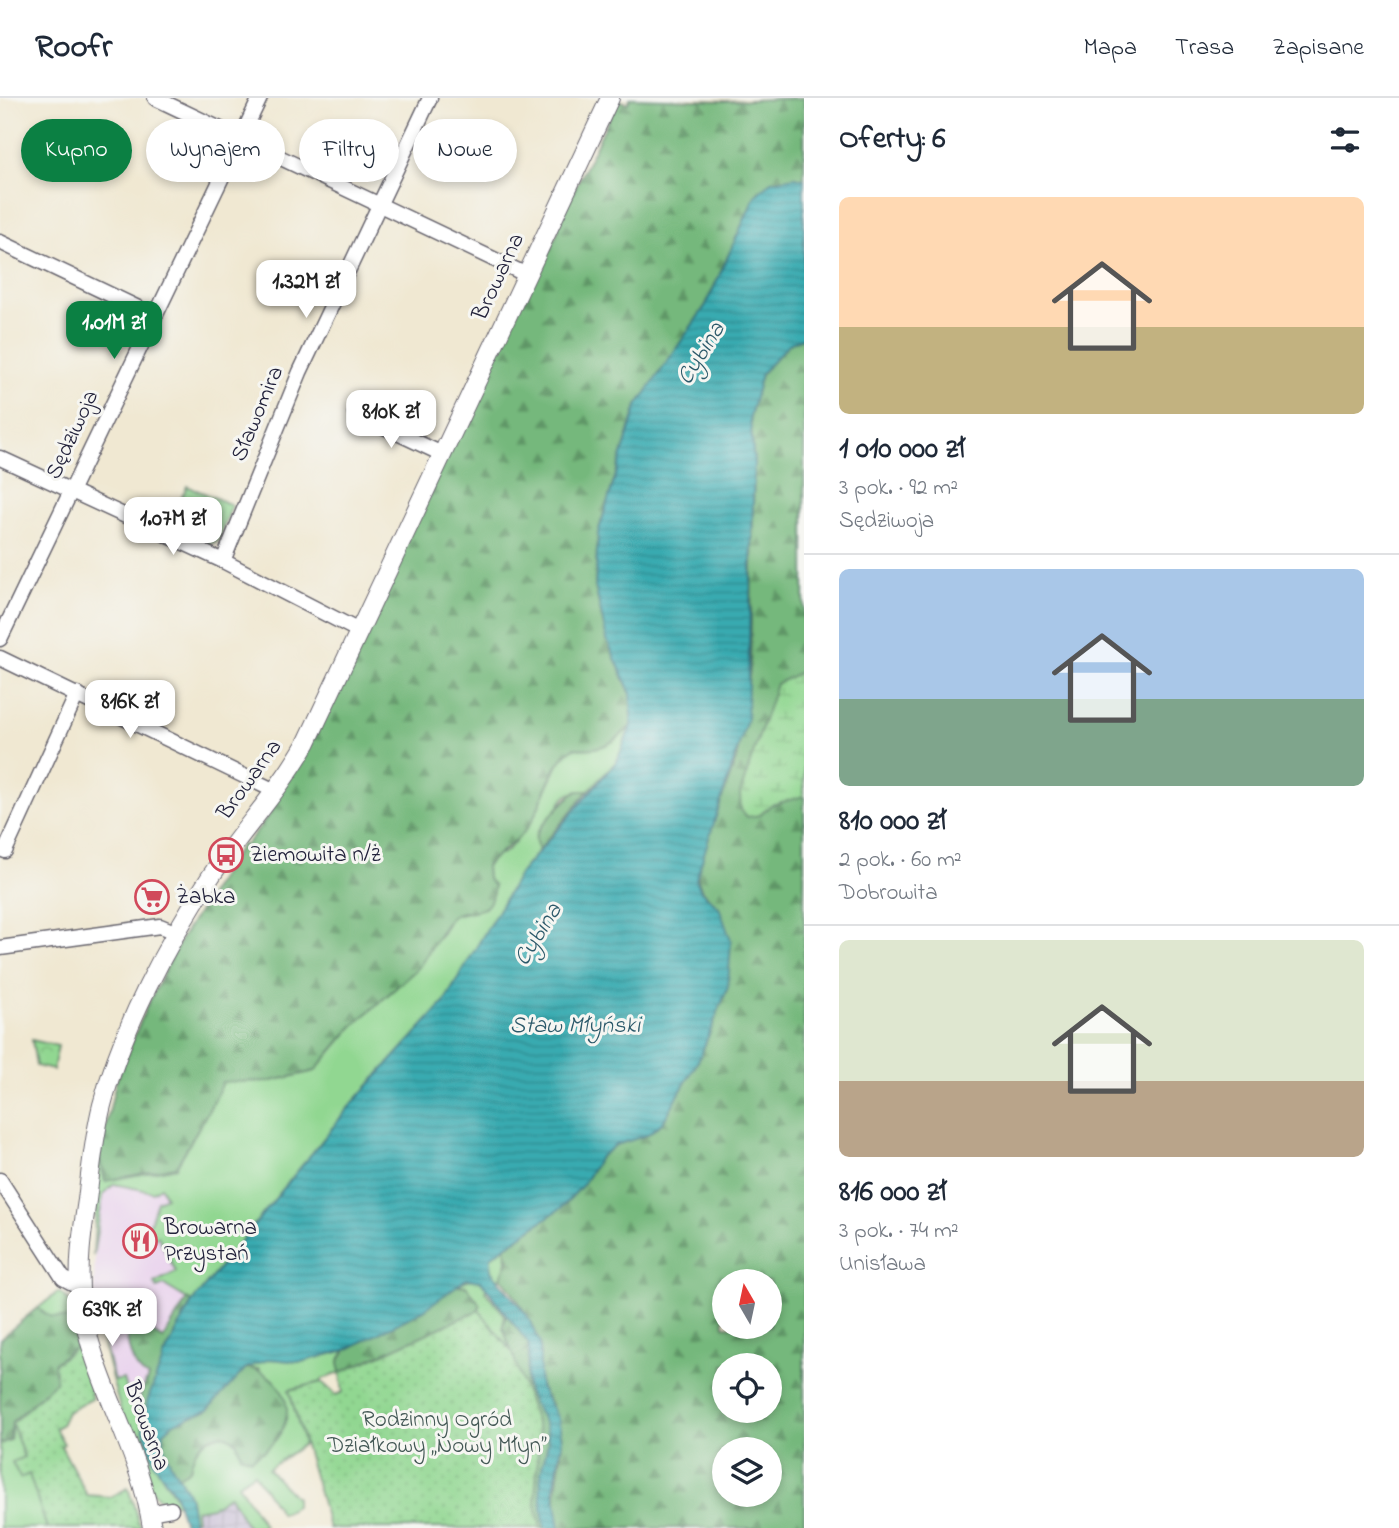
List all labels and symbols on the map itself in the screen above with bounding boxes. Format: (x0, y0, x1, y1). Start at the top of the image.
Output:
street label: Browarna (464, 228, 534, 327)
pin: 1.32M zł (234, 260, 378, 320)
pin: 1.01M zł (42, 302, 186, 361)
water label: Cybina (669, 315, 735, 392)
street label: Sławomira (223, 361, 293, 467)
street label: Sędziwoja (38, 385, 108, 485)
pin: 810K zł (326, 390, 456, 450)
pin: 1.07M zł (101, 498, 245, 557)
pin: 816K zł (65, 680, 195, 740)
street label: Browarna (209, 733, 291, 828)
bus stop icon: Ziemowita n/ż (207, 836, 245, 874)
place label: Ziemowita n/ż (250, 839, 381, 872)
supermarket icon: Żabka (133, 878, 171, 916)
place label: Żabka (176, 881, 235, 914)
water label: Cybina (506, 896, 572, 973)
water label: Staw Młyński (510, 1009, 643, 1044)
place label: Browarna Przystań (163, 1212, 257, 1273)
restaurant icon: Browarna Przystań (121, 1222, 159, 1260)
north arrow (712, 1269, 782, 1339)
pin: 639K zł (47, 1288, 177, 1348)
street label: Browarna (114, 1376, 177, 1475)
park label: Rodzinny Ogród Działkowy „Nowy Młyn” (326, 1404, 547, 1465)

